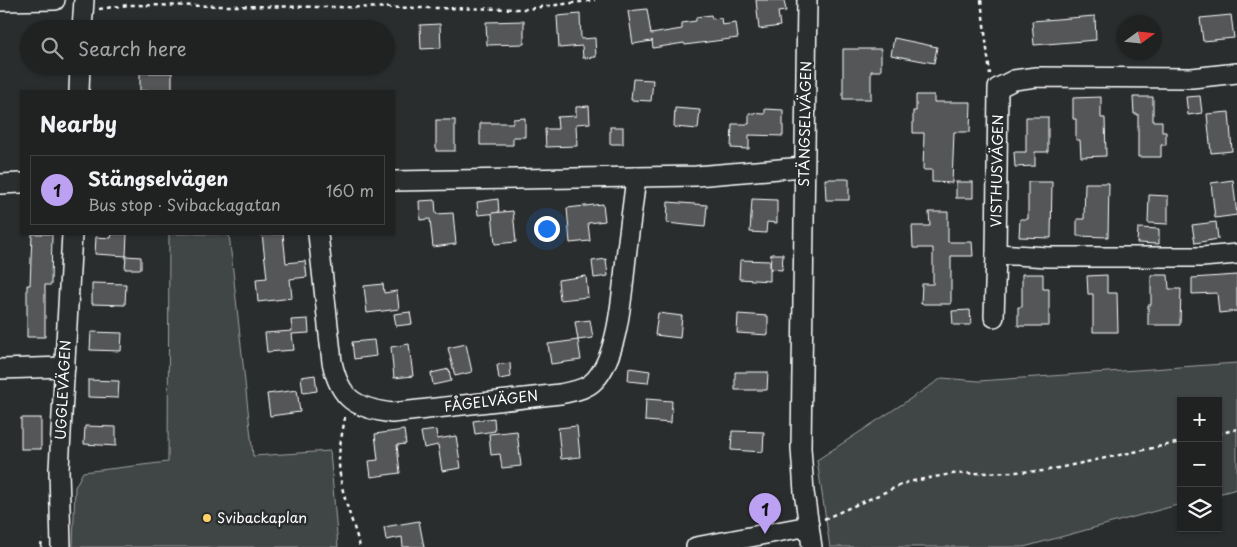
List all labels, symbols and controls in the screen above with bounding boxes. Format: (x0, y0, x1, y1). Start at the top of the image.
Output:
north arrow (1117, 15, 1162, 60)
search box (20, 20, 395, 75)
icon: search (38, 34, 66, 62)
text: Search here (78, 34, 187, 62)
street label: STÄNGSELVÄGEN (793, 61, 816, 187)
text: Nearby (40, 107, 117, 139)
street label: VISTHUSVÄGEN (985, 114, 1008, 228)
text: Stängselvägen (88, 164, 228, 192)
text: 1 (53, 178, 61, 202)
text: 160 m (326, 178, 374, 202)
text: Bus stop · Svibackagatan (88, 192, 281, 216)
your location (534, 216, 560, 242)
street label: UGGLEVÄGEN (49, 339, 76, 440)
street label: FÅGELVÄGEN (443, 384, 539, 417)
map controls (1177, 397, 1222, 532)
button: + (1177, 397, 1222, 442)
button: − (1177, 442, 1222, 487)
button: layers (1177, 487, 1222, 532)
pin: 1 (749, 493, 781, 534)
place label: Svibackaplan (217, 507, 307, 528)
marker: Svibackaplan (201, 512, 213, 524)

